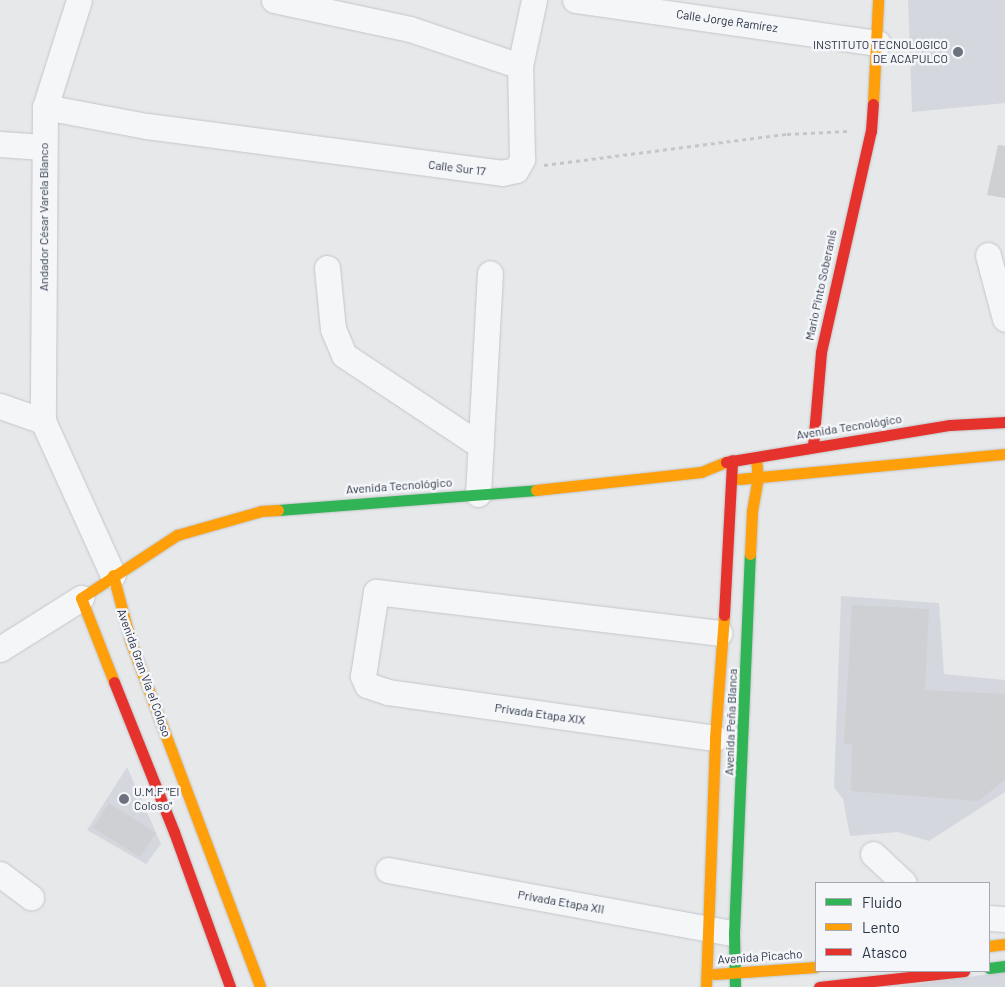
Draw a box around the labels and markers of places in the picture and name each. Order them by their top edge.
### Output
place label: INSTITUTO TECNOLOGICO DE ACAPULCO [813,38,948,66]
marker: INSTITUTO TECNOLOGICO DE ACAPULCO [952,46,964,58]
place label: U.M.F "El Coloso" [134,785,179,813]
marker: U.M.F "El Coloso" [118,793,130,805]

